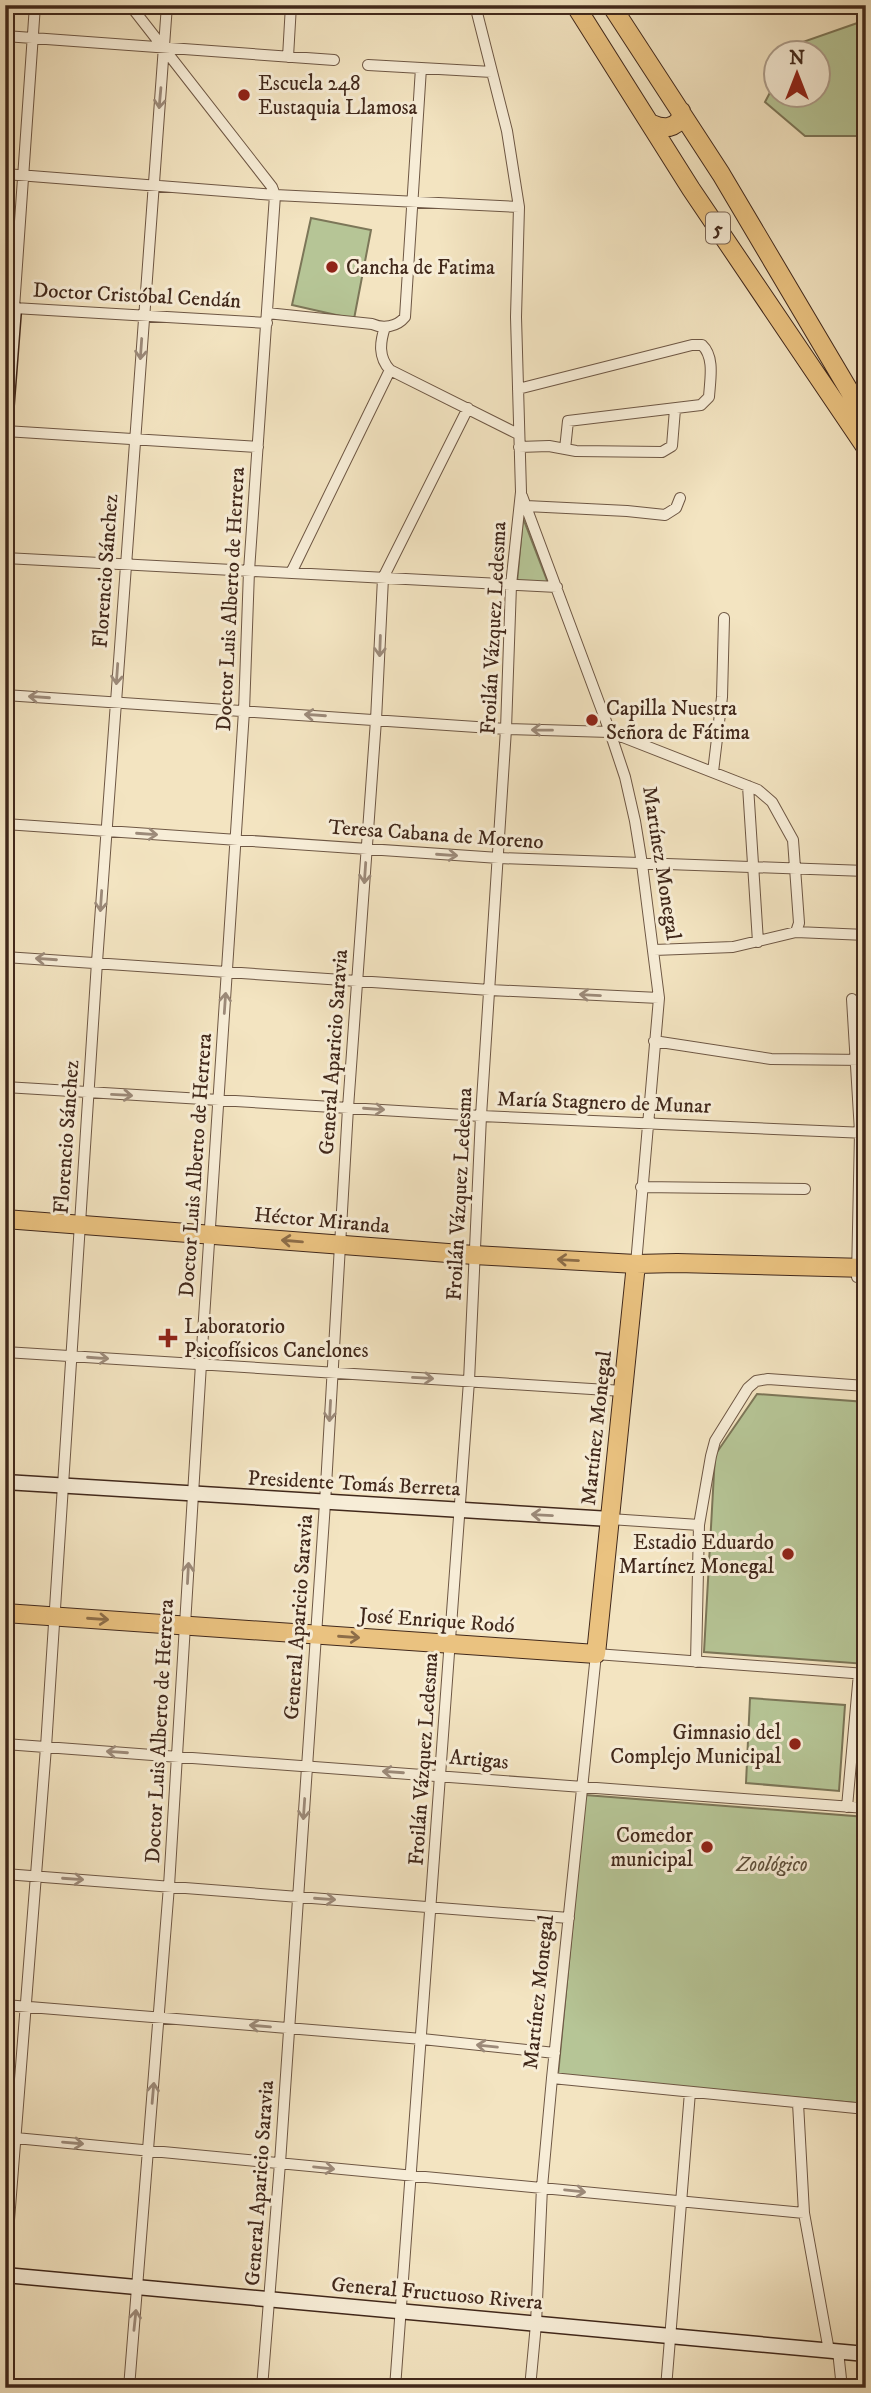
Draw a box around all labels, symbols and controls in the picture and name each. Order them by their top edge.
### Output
north arrow [762,38,832,108]
text: N [789,47,805,70]
place label: Escuela 248 Eustaquia Llamosa [258,71,418,121]
one-way arrow [153,86,166,109]
marker: Escuela 248 Eustaquia Llamosa [236,87,252,103]
road number: 5 [706,212,730,244]
place label: Cancha de Fatima [346,255,495,281]
marker: Cancha de Fatima [324,259,340,275]
street label: Doctor Cristóbal Cendán [32,278,242,314]
one-way arrow [134,337,147,360]
street label: Doctor Luis Alberto de Herrera [211,466,251,732]
street label: Florencio Sánchez [88,493,124,649]
street label: Froilán Vázquez Ledesma [475,521,513,735]
one-way arrow [373,634,386,657]
one-way arrow [110,662,123,684]
one-way arrow [28,690,51,703]
place label: Capilla Nuestra Señora de Fátima [606,696,750,746]
one-way arrow [304,709,327,722]
marker: Capilla Nuestra Señora de Fátima [584,712,600,728]
one-way arrow [531,723,554,737]
street label: Martínez Monegal [636,784,686,943]
street label: Teresa Cabana de Moreno [327,815,544,855]
one-way arrow [135,828,157,841]
one-way arrow [435,848,458,861]
one-way arrow [358,861,371,884]
one-way arrow [94,889,107,911]
street label: General Aparicio Saravia [314,948,354,1156]
one-way arrow [35,952,57,965]
one-way arrow [579,988,602,1001]
one-way arrow [219,992,232,1015]
street label: Doctor Luis Alberto de Herrera [174,1032,218,1298]
street label: Florencio Sánchez [49,1059,85,1215]
street label: María Stagnero de Munar [496,1086,712,1120]
street label: Froilán Vázquez Ledesma [441,1087,479,1301]
one-way arrow [110,1089,133,1102]
one-way arrow [362,1103,385,1116]
street label: Héctor Miranda [253,1202,391,1240]
one-way arrow [281,1234,304,1247]
one-way arrow [557,1253,579,1266]
place label: Laboratorio Psicofísicos Canelones [184,1314,369,1364]
marker: Laboratorio Psicofísicos Canelones [158,1328,178,1348]
street label: Martínez Monegal [576,1349,618,1507]
one-way arrow [86,1352,109,1365]
one-way arrow [411,1372,433,1385]
one-way arrow [324,1399,337,1422]
street label: Presidente Tomás Berreta [247,1465,461,1503]
one-way arrow [531,1508,554,1521]
street label: General Aparicio Saravia [279,1513,319,1721]
place label: Estadio Eduardo Martínez Monegal [619,1530,775,1580]
marker: Estadio Eduardo Martínez Monegal [780,1546,796,1562]
one-way arrow [182,1562,195,1584]
street label: Doctor Luis Alberto de Herrera [140,1598,180,1864]
street label: José Enrique Rodó [356,1602,516,1639]
one-way arrow [86,1613,109,1626]
one-way arrow [337,1631,360,1644]
street label: Froilán Vázquez Ledesma [404,1652,444,1866]
place label: Gimnasio del Complejo Municipal [610,1720,782,1770]
marker: Gimnasio del Complejo Municipal [787,1736,803,1752]
street label: Artigas [448,1744,510,1776]
one-way arrow [106,1745,129,1758]
one-way arrow [382,1765,405,1778]
one-way arrow [297,1797,310,1820]
place label: Comedor municipal [611,1823,694,1873]
marker: Comedor municipal [699,1839,715,1855]
park label: Zoológico [735,1852,808,1878]
one-way arrow [62,1873,84,1886]
one-way arrow [313,1893,335,1906]
street label: Martínez Monegal [518,1913,560,2071]
one-way arrow [250,2019,272,2032]
one-way arrow [476,2039,499,2052]
street label: General Aparicio Saravia [240,2079,280,2287]
one-way arrow [147,2082,160,2105]
one-way arrow [61,2137,84,2150]
one-way arrow [312,2162,335,2175]
one-way arrow [563,2184,586,2197]
street label: General Fructuoso Rivera [330,2272,544,2316]
one-way arrow [129,2309,142,2332]

